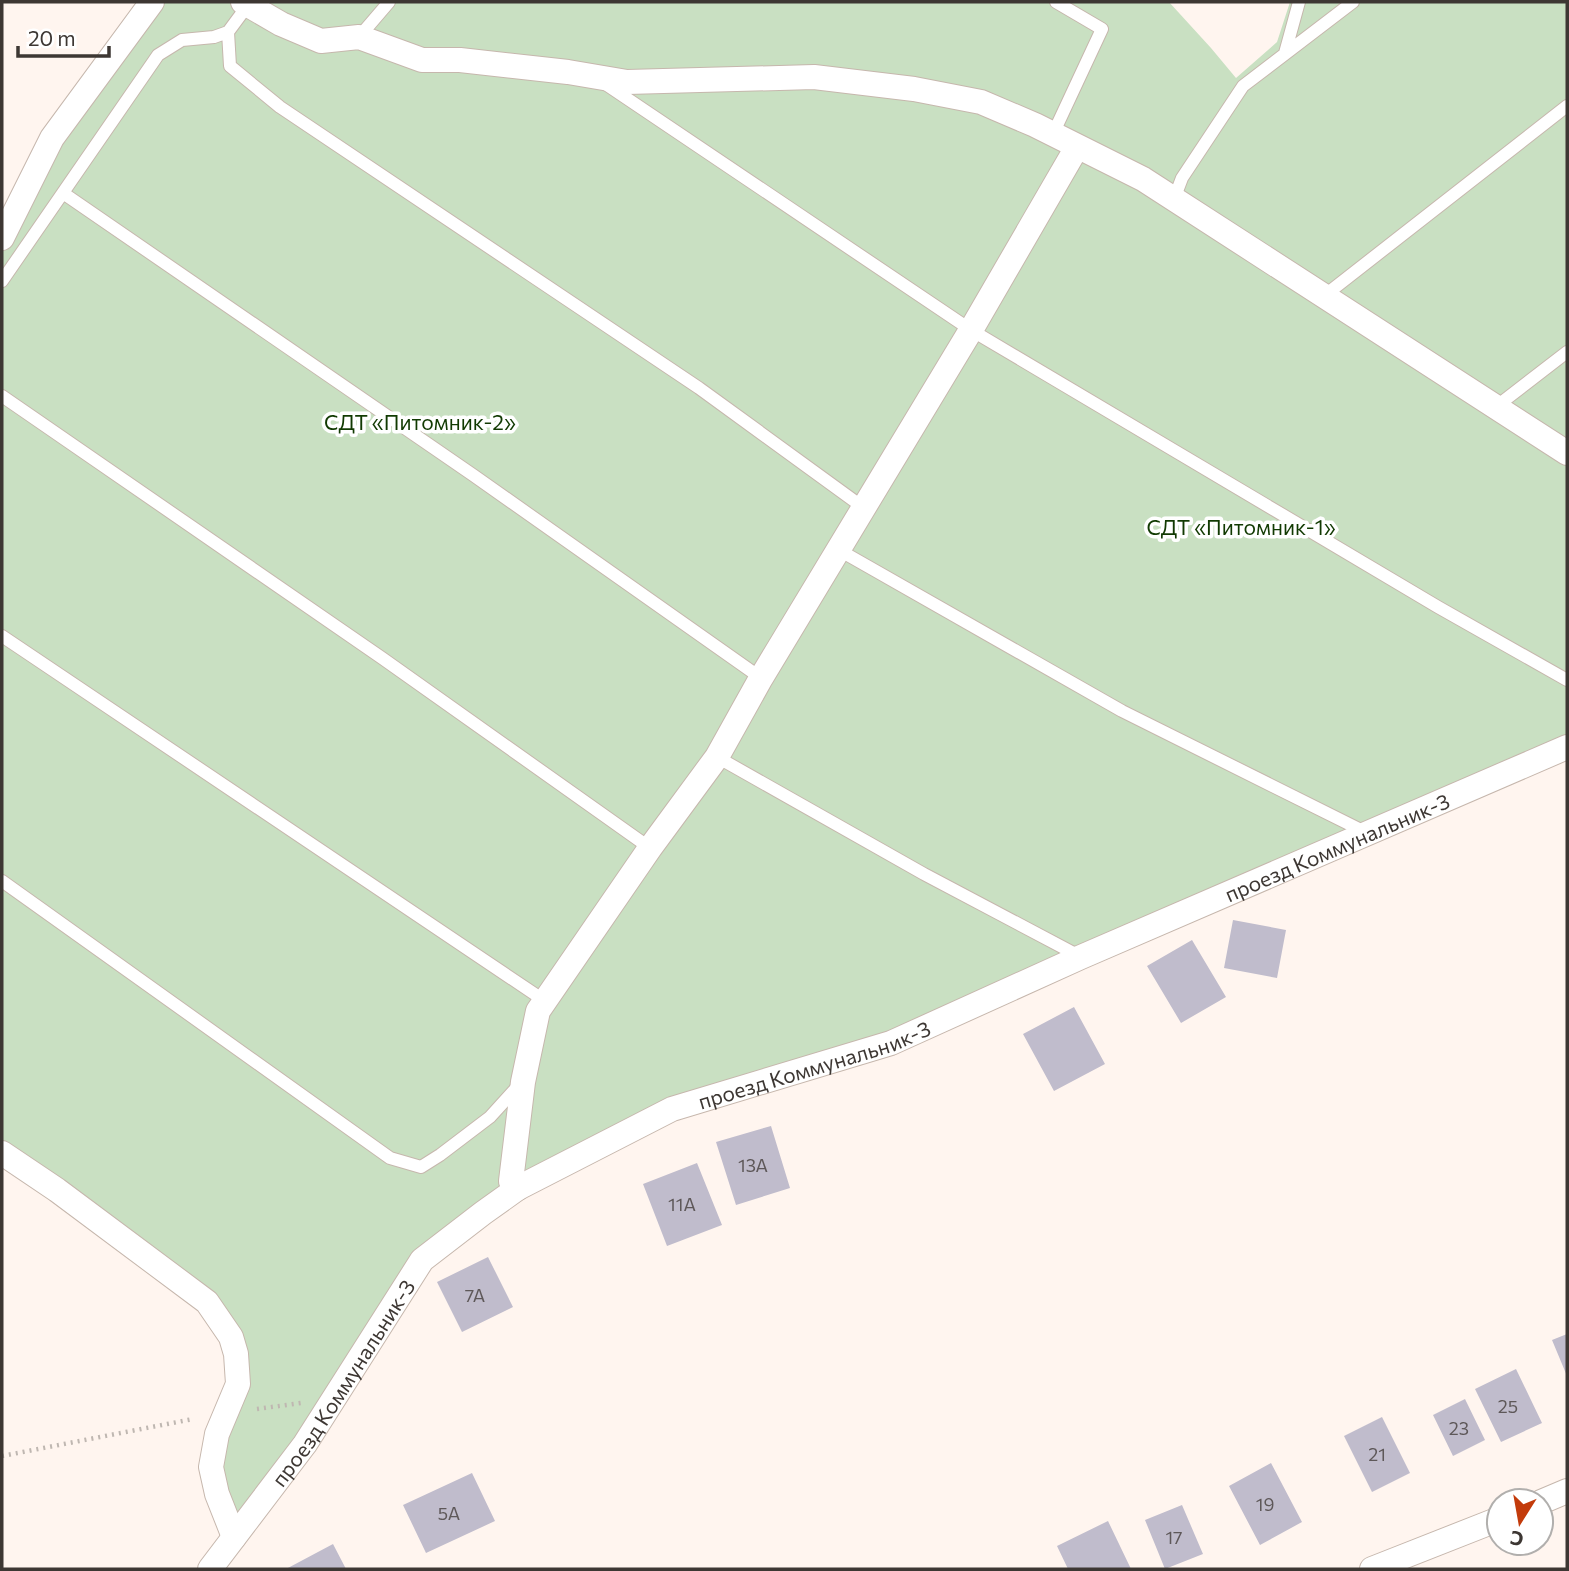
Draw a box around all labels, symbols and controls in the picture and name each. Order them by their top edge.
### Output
scale bar [18,14,108,58]
text: 20 m [28,25,76,50]
park label: СДТ «Питомник-2» [324,409,516,434]
park label: СДТ «Питомник-1» [1146,514,1336,539]
street label: проезд Коммунальник-3 [1220,787,1453,906]
street label: проезд Коммунальник-3 [695,1015,934,1113]
house number: 13А [738,1154,768,1176]
house number: 11А [668,1193,696,1215]
street label: проезд Коммунальник-3 [265,1274,419,1491]
house number: 7А [465,1284,485,1306]
house number: 25 [1498,1395,1518,1417]
house number: 23 [1449,1417,1469,1439]
house number: 21 [1368,1443,1386,1465]
north arrow [1485,1487,1555,1557]
house number: 19 [1256,1493,1274,1515]
house number: 5А [438,1502,460,1524]
house number: 17 [1165,1526,1183,1548]
text: С [1508,1527,1525,1552]

